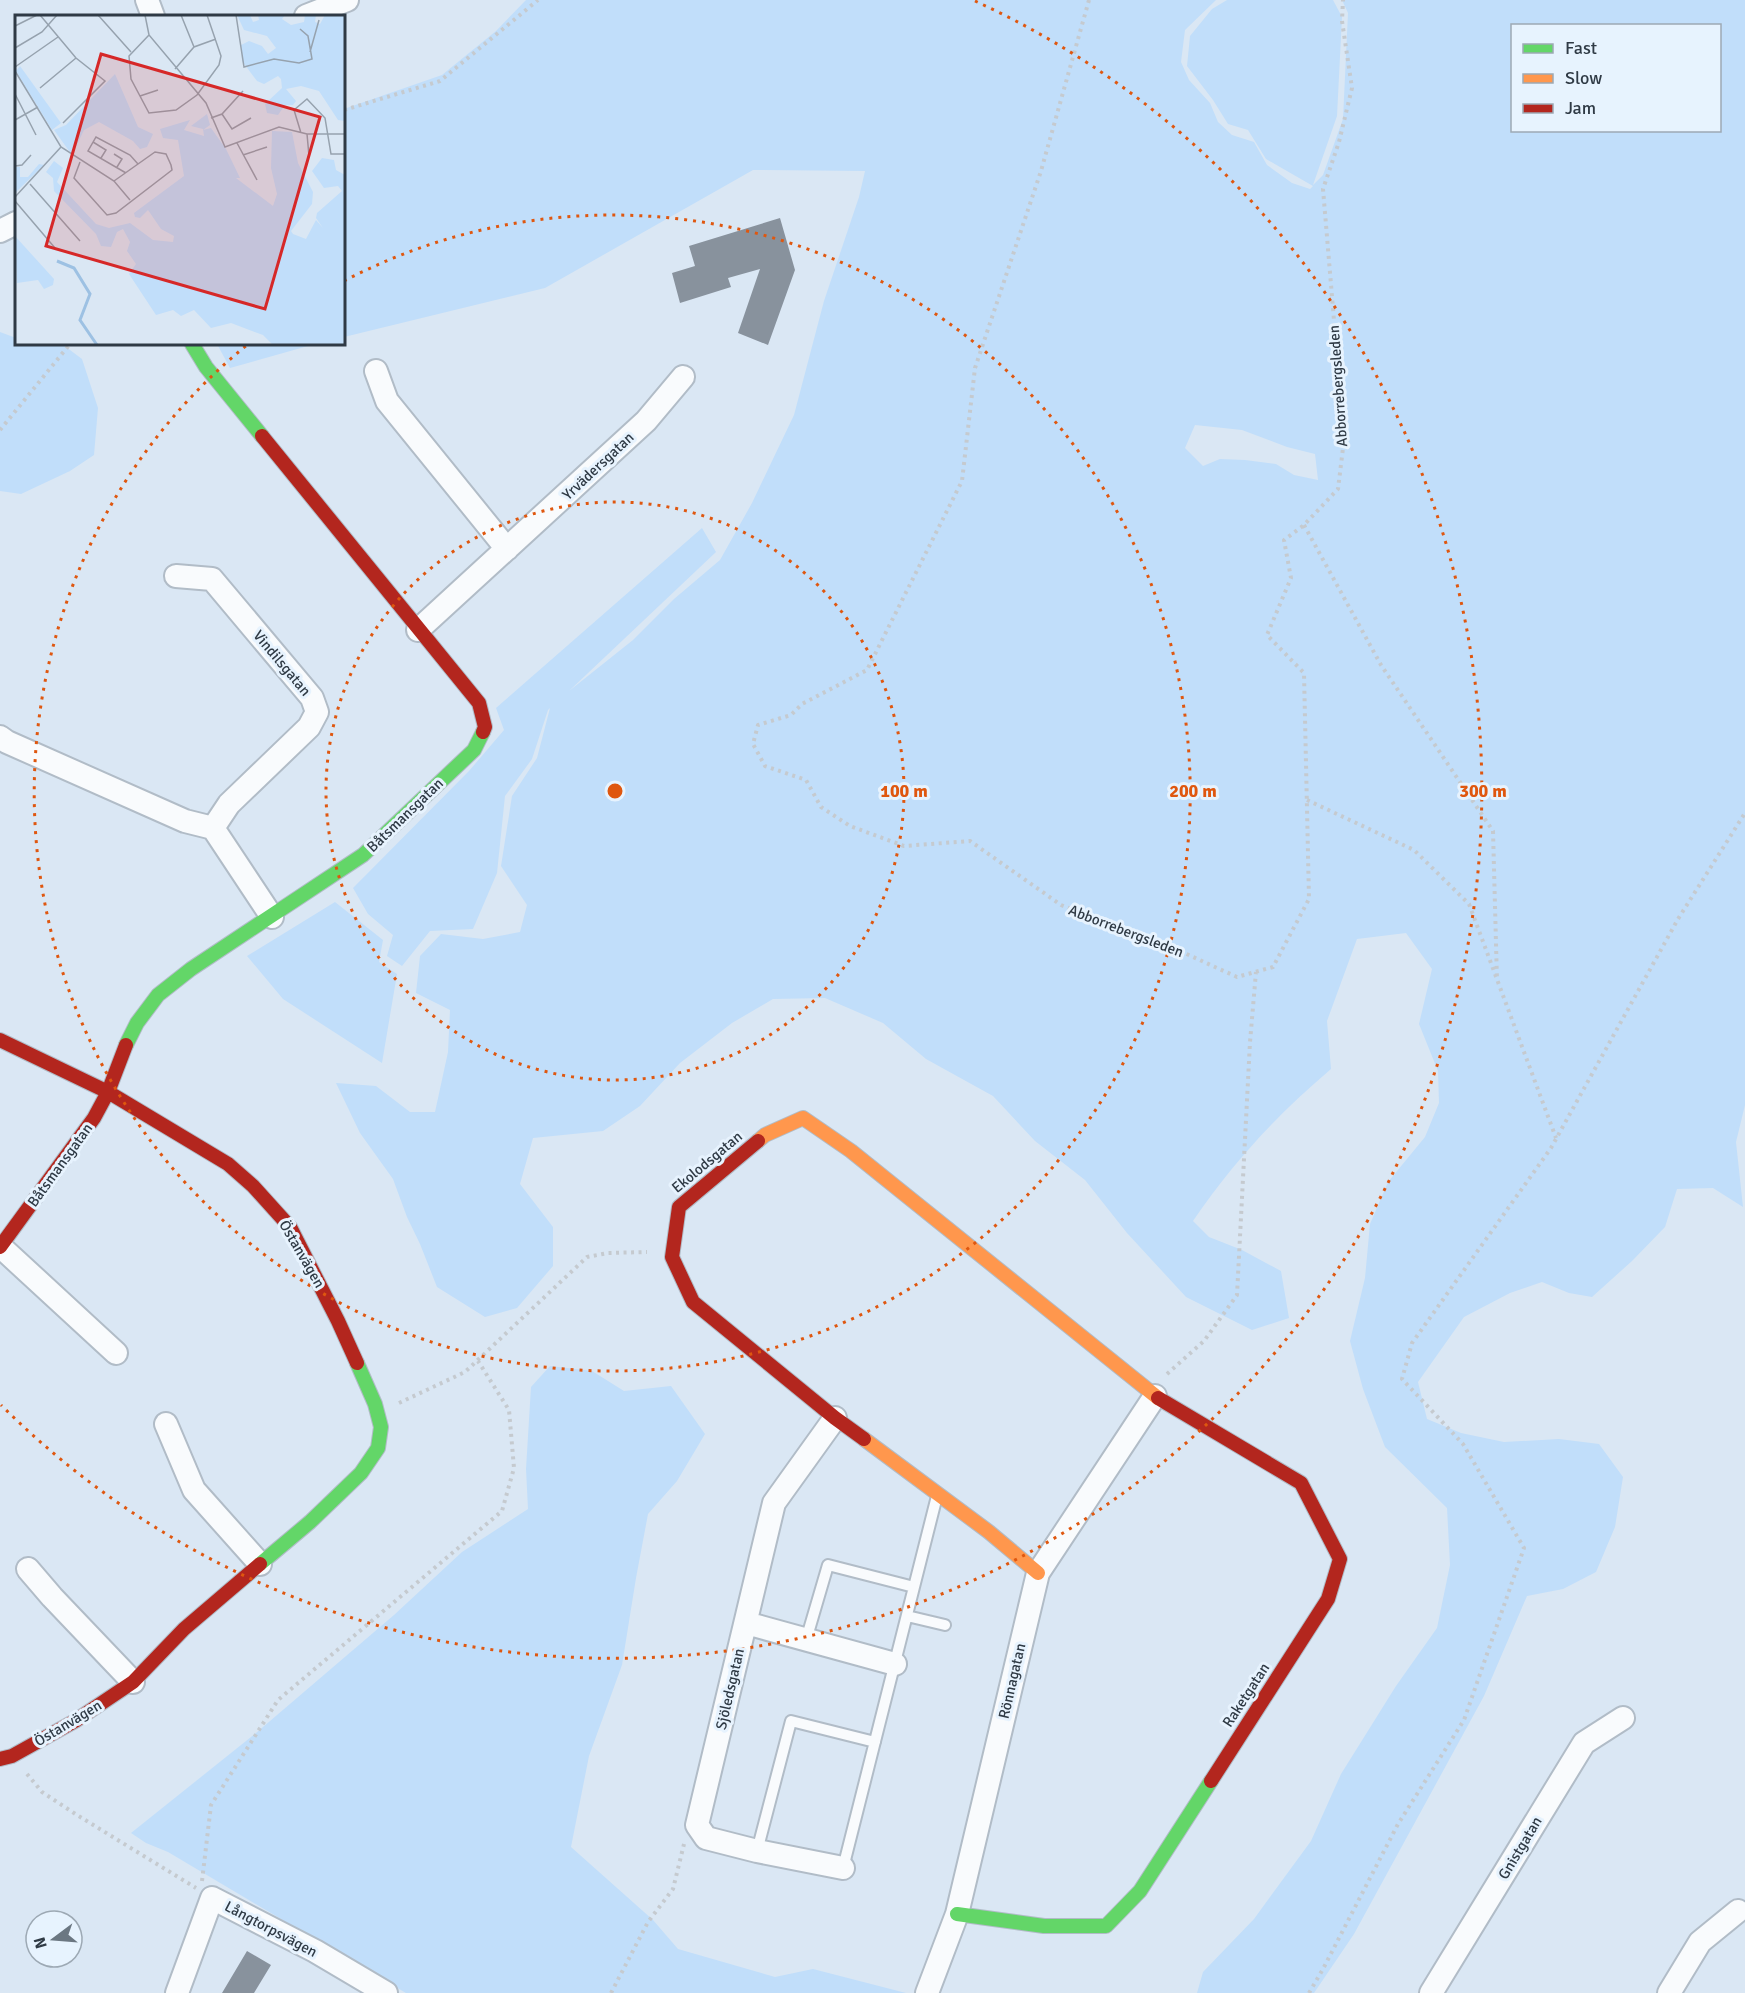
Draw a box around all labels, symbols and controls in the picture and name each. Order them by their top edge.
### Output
inset map [15,15,345,345]
legend [1511,24,1721,132]
text: Fast [1565,37,1597,59]
text: Slow [1565,67,1602,89]
text: Jam [1565,97,1596,119]
street label: Abborrebergsleden [1325,325,1351,447]
street label: Yrvädersgatan [558,428,638,504]
street label: Vindilsgatan [249,626,315,700]
street label: Båtsmansgatan [363,774,447,856]
text: 100 m [880,780,928,802]
text: 200 m [1169,780,1217,802]
text: 300 m [1459,780,1507,802]
centre of rings [605,781,625,801]
street label: Abborrebergsleden [1066,901,1186,961]
street label: Båtsmansgatan [24,1120,96,1210]
street label: Ekolodsgatan [668,1127,746,1197]
street label: Östanvägen [275,1217,329,1291]
street label: Rönnagatan [995,1642,1029,1720]
street label: Sjöledsgatan [712,1647,748,1731]
street label: Raketgatan [1219,1660,1273,1730]
street label: Östanvägen [31,1696,105,1750]
street label: Gnistgatan [1494,1813,1546,1883]
street label: Långtorpsvägen [222,1897,320,1961]
north arrow [24,1909,84,1969]
text: N [29,1935,52,1951]

